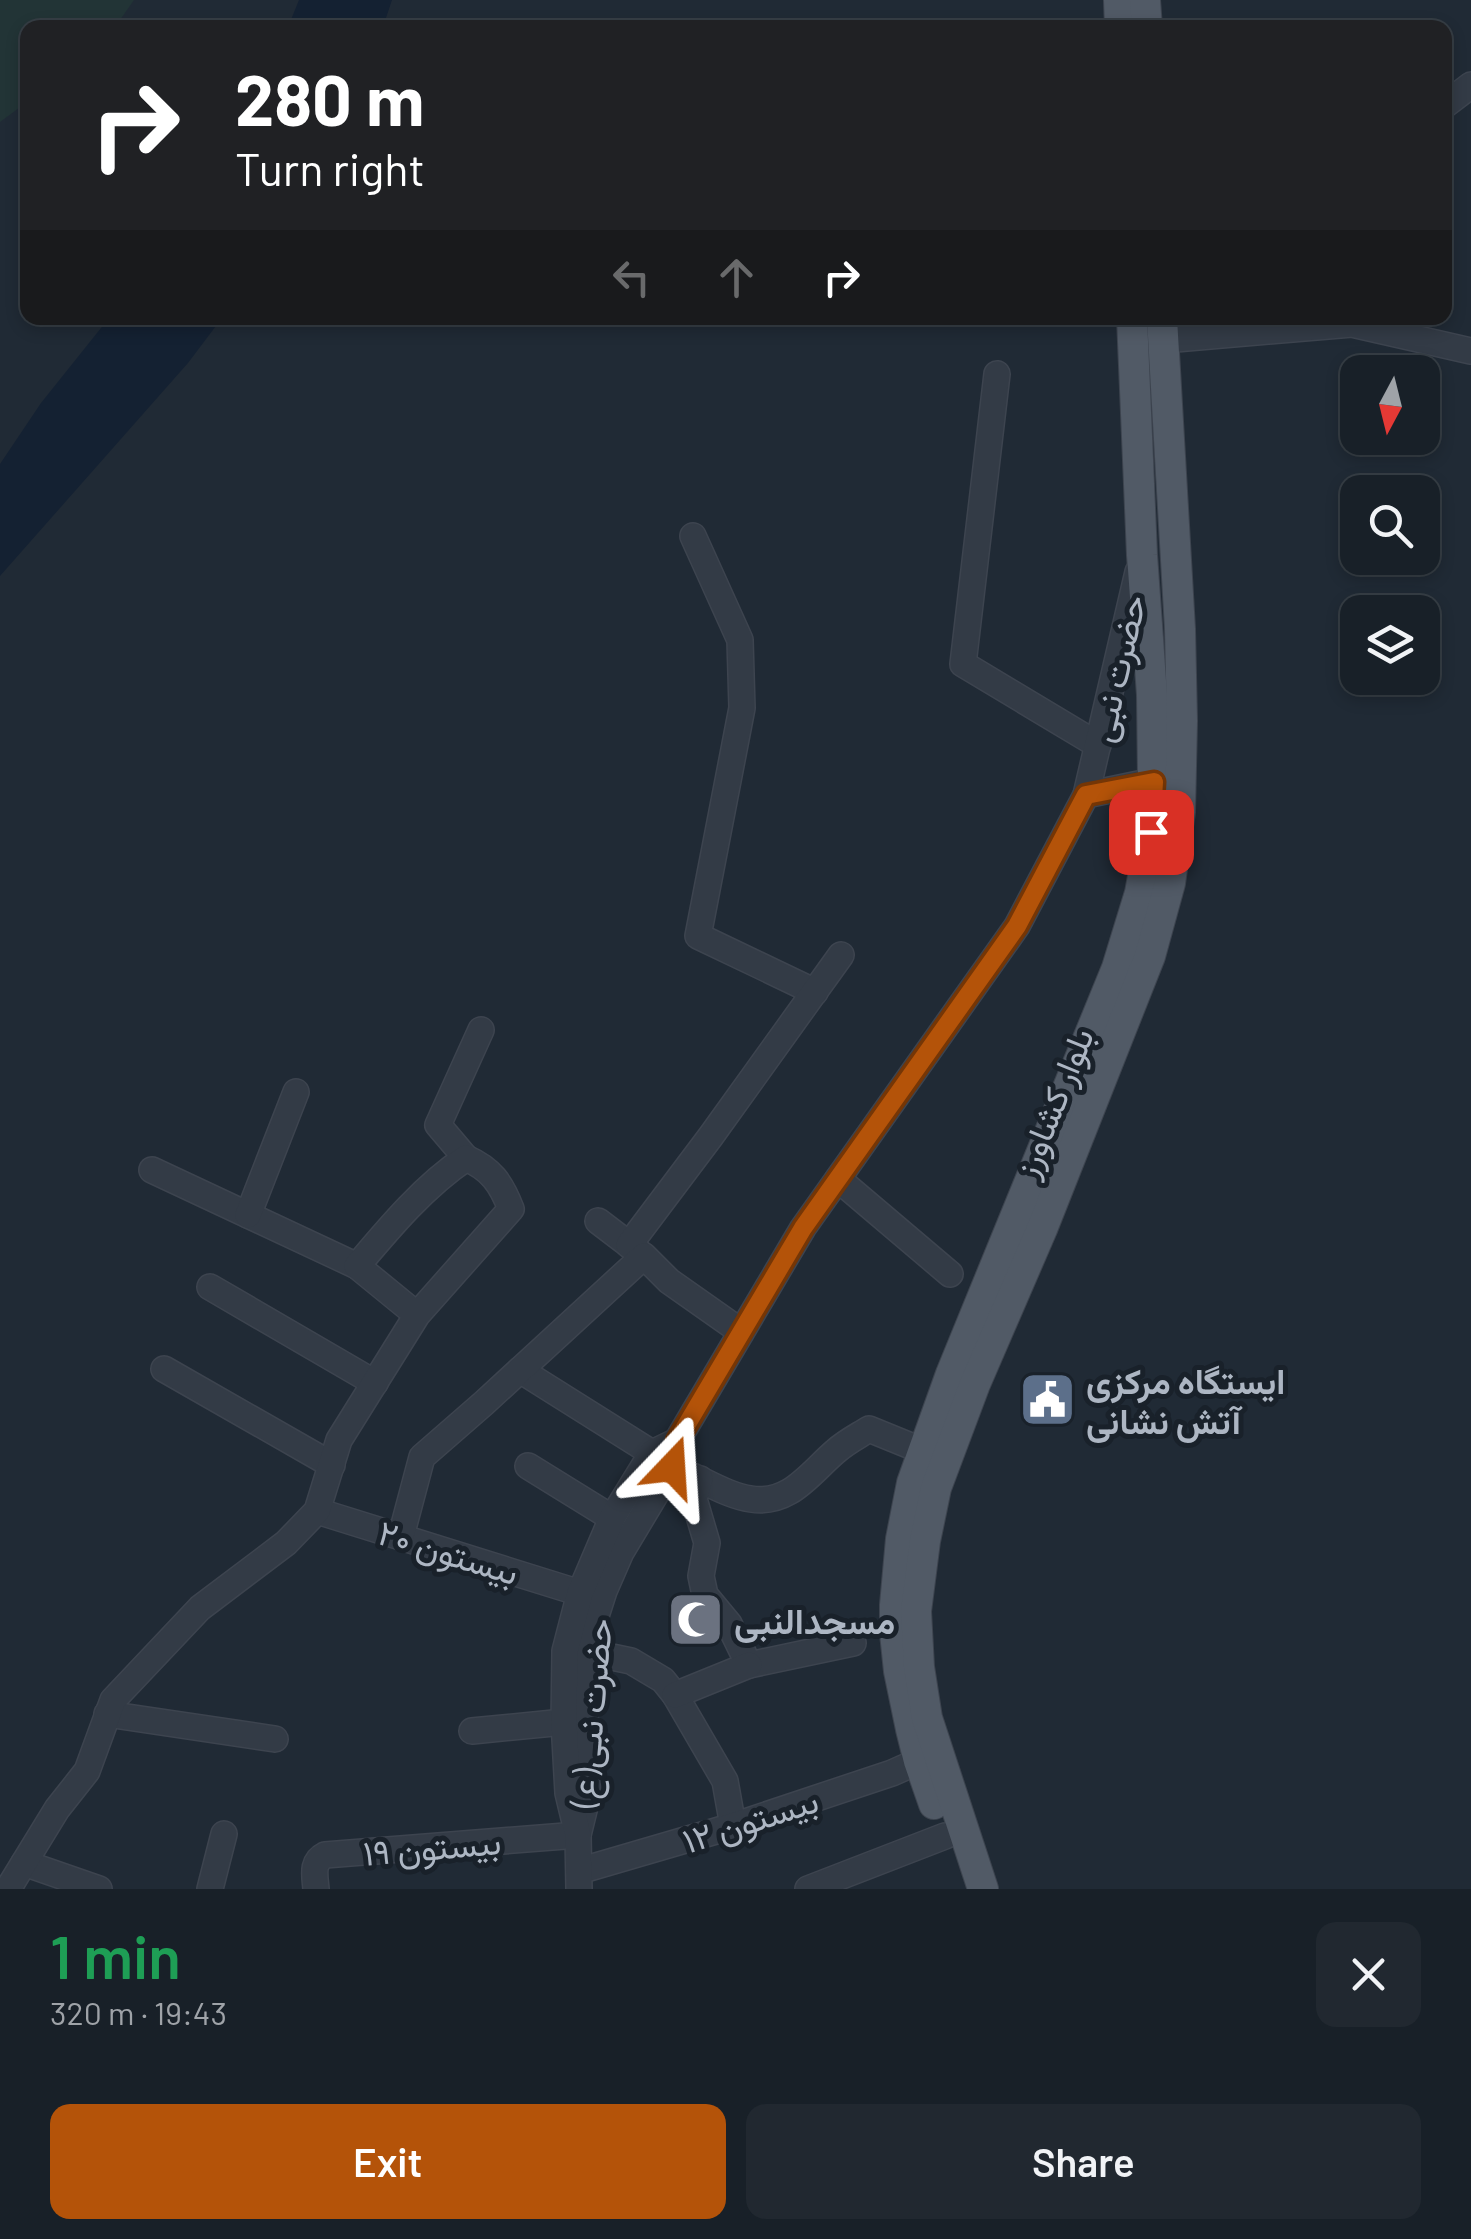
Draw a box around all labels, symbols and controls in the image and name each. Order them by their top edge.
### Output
text: 280 m [235,56,424,140]
icon: right [70,60,200,190]
text: Turn right [235,141,425,195]
icon: left [604,250,659,305]
icon: ahead [709,250,764,305]
icon: right [814,250,869,305]
north arrow [1340,355,1440,455]
map controls [1340,355,1440,695]
button: search [1340,475,1440,575]
street label: حضرت نبی [1079,590,1156,746]
button: layers [1340,595,1440,695]
pin [1109,790,1194,875]
icon: arrive [1124,805,1179,860]
street label: بلوار کشاورز [1003,1021,1104,1185]
place label: ایستگاه مرکزی آتش نشانی [1086,1359,1285,1443]
public building icon: ایستگاه مرکزی آتش نشانی [1017,1370,1077,1430]
position arrow [620,1415,724,1519]
street label: بیستون ۲۰ [373,1510,524,1595]
mosque icon: مسجدالنبی [665,1590,725,1650]
place label: مسجدالنبی [734,1599,895,1643]
street label: حضرت نبی(ع) [561,1617,624,1811]
street label: بیستون ۱۲ [677,1777,824,1863]
street label: بیستون ۱۹ [361,1819,503,1876]
text: 1 min [50,1919,181,1991]
button: close [1316,1922,1421,2027]
text: 320 m · 19:43 [50,1993,227,2031]
button: Exit [50,2104,726,2219]
button: Share [746,2104,1421,2219]

